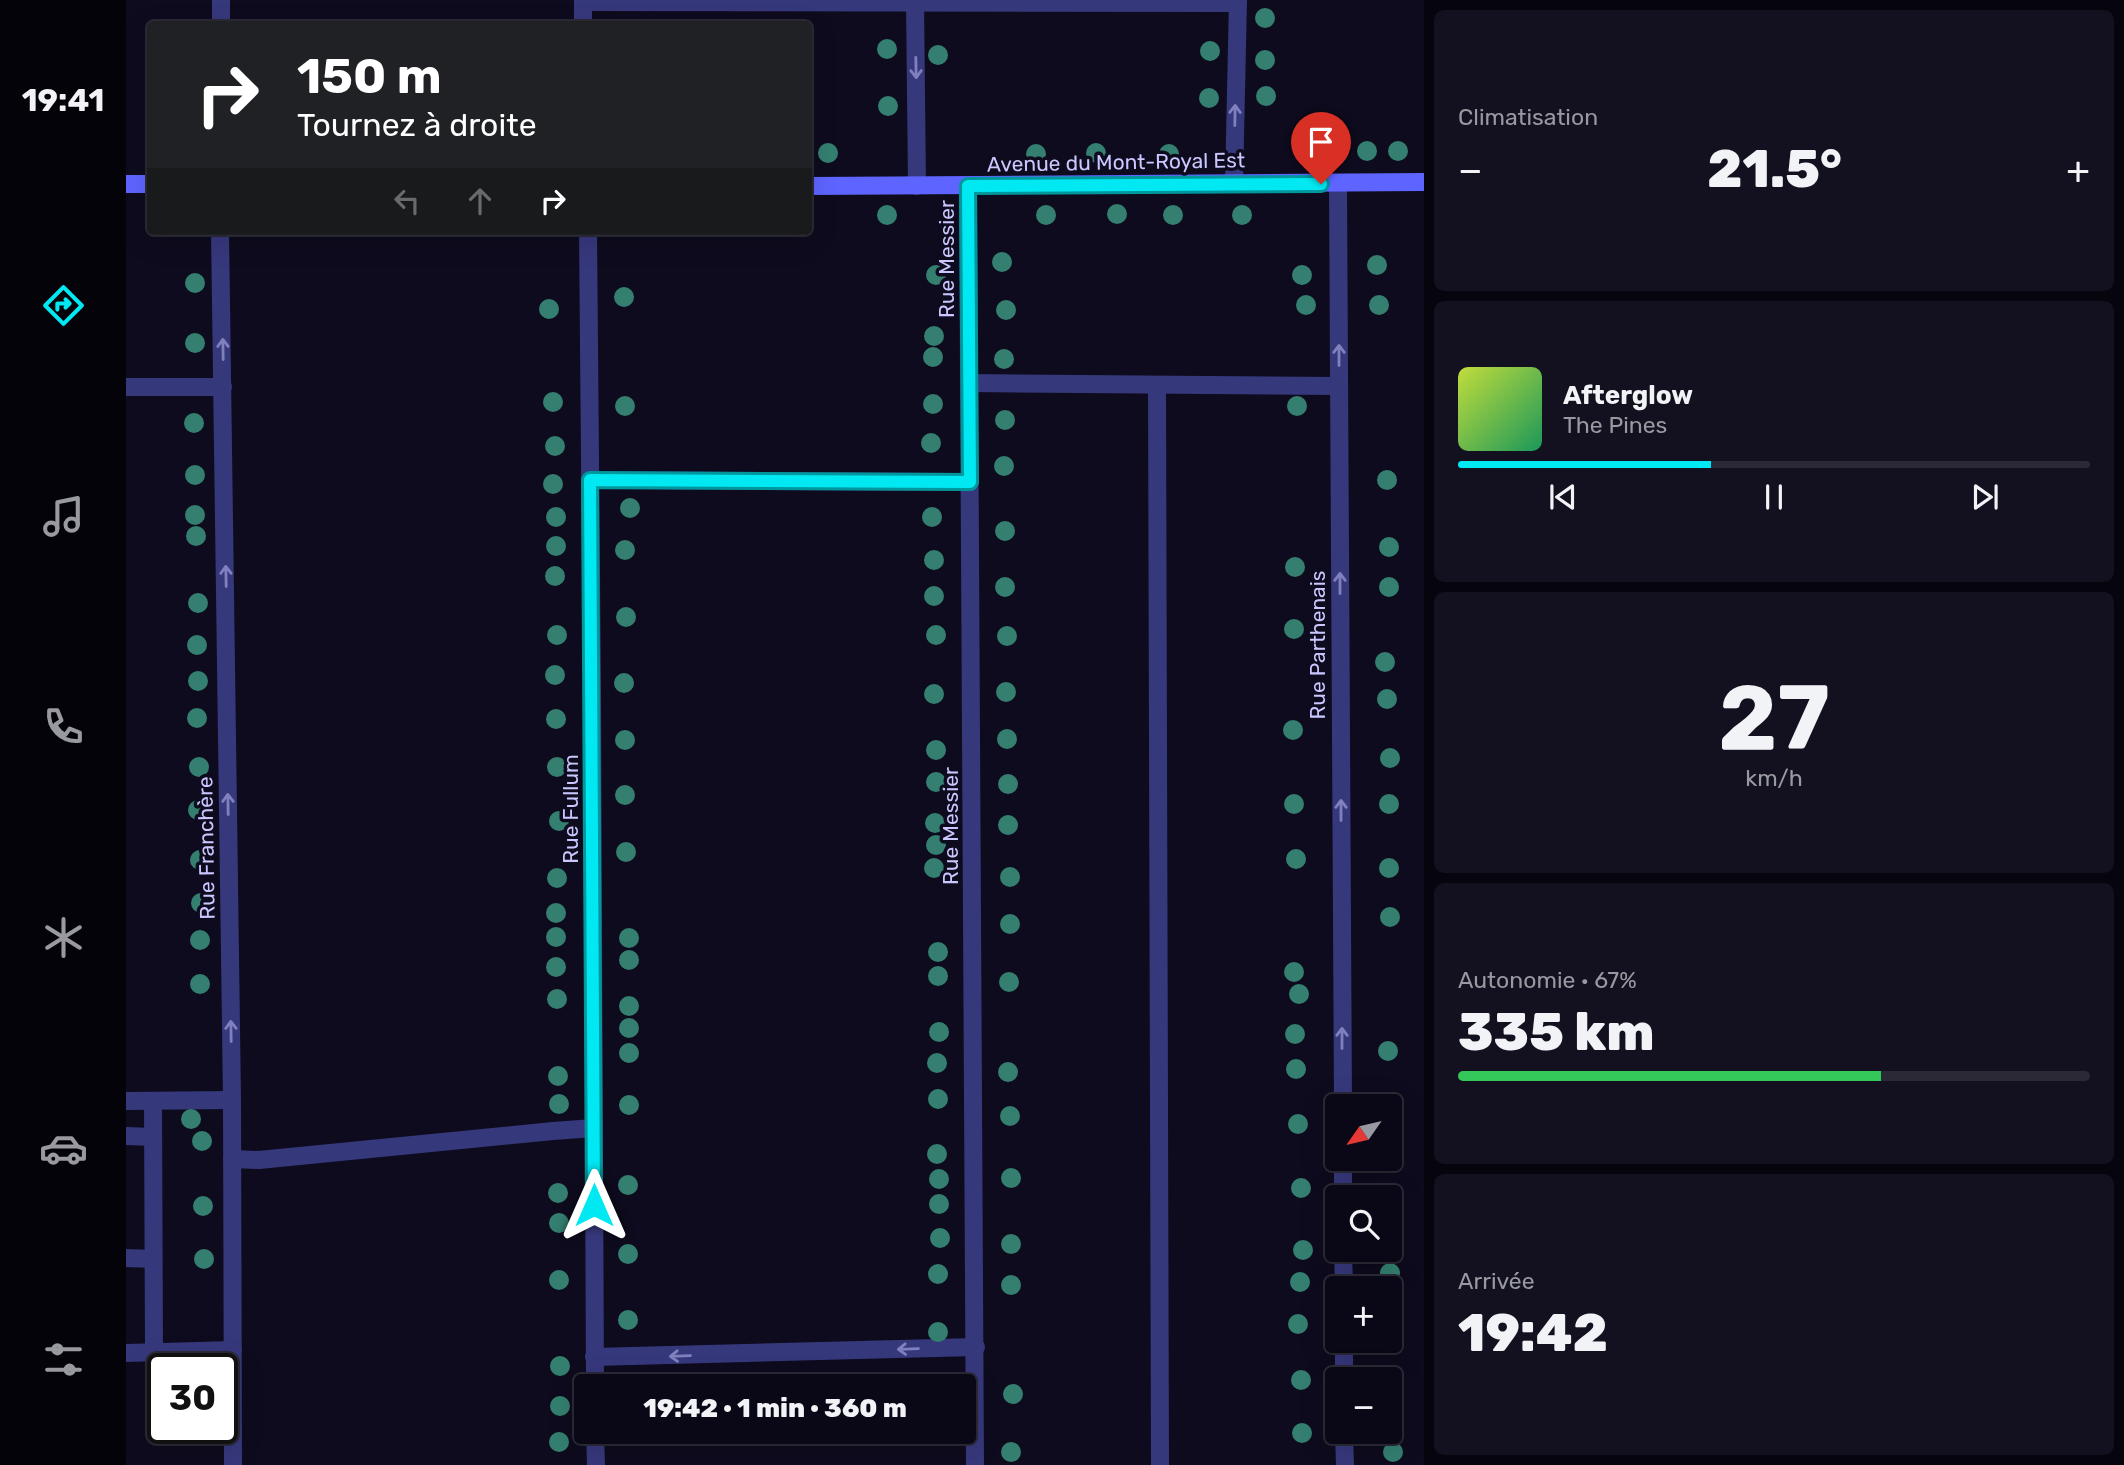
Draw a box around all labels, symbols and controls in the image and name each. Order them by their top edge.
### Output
text: 150 m [297,47,442,105]
icon: right [182,49,273,140]
one-way arrow [909,56,923,79]
text: 19:41 [22,81,104,119]
text: Climatisation [1458,103,1598,131]
one-way arrow [1229,104,1242,127]
text: Tournez à droite [297,106,537,144]
pin [1291,112,1351,184]
icon: arrive [1302,123,1340,161]
text: 21.5° [1707,138,1842,200]
street label: Avenue du Mont-Royal Est [987,147,1245,177]
text: − [1458,147,1483,193]
text: + [2066,147,2090,193]
icon: left [388,182,426,220]
icon: ahead [461,182,499,220]
icon: right [534,182,572,220]
street label: Rue Messier [934,200,959,318]
icon: directions [39,281,88,330]
one-way arrow [216,338,229,361]
one-way arrow [1332,344,1346,367]
text: Afterglow [1563,380,1693,411]
text: The Pines [1563,411,1667,439]
icon: previous [1544,478,1582,516]
icon: pause [1755,478,1793,516]
icon: next [1966,478,2004,516]
icon: music [39,492,88,541]
one-way arrow [219,565,233,588]
street label: Rue Parthenais [1305,570,1330,720]
one-way arrow [1333,572,1346,595]
text: 27 [1718,664,1830,772]
icon: phone [39,702,88,751]
street label: Rue Fullum [558,754,583,864]
text: km/h [1745,764,1803,792]
street label: Rue Messier [938,767,963,885]
street label: Rue Franchère [192,776,220,920]
one-way arrow [222,793,235,816]
one-way arrow [1334,799,1348,822]
icon: climate [39,913,88,962]
text: Autonomie · 67% [1458,966,1637,994]
text: 335 km [1458,1001,1654,1063]
one-way arrow [224,1020,238,1043]
one-way arrow [1335,1027,1349,1050]
north arrow [1325,1094,1402,1171]
map controls [1325,1094,1402,1444]
icon: car [39,1124,88,1173]
position arrow [557,1168,631,1242]
button: search [1325,1185,1402,1262]
text: Arrivée [1458,1267,1535,1295]
button: + [1325,1276,1402,1353]
text: 19:42 [1458,1302,1608,1364]
icon: filters [39,1335,88,1384]
one-way arrow [896,1343,919,1356]
one-way arrow [669,1349,692,1362]
speed limit sign: 30 [147,1353,238,1444]
button: − [1325,1367,1402,1444]
text: 19:42 · 1 min · 360 m [643,1393,907,1424]

